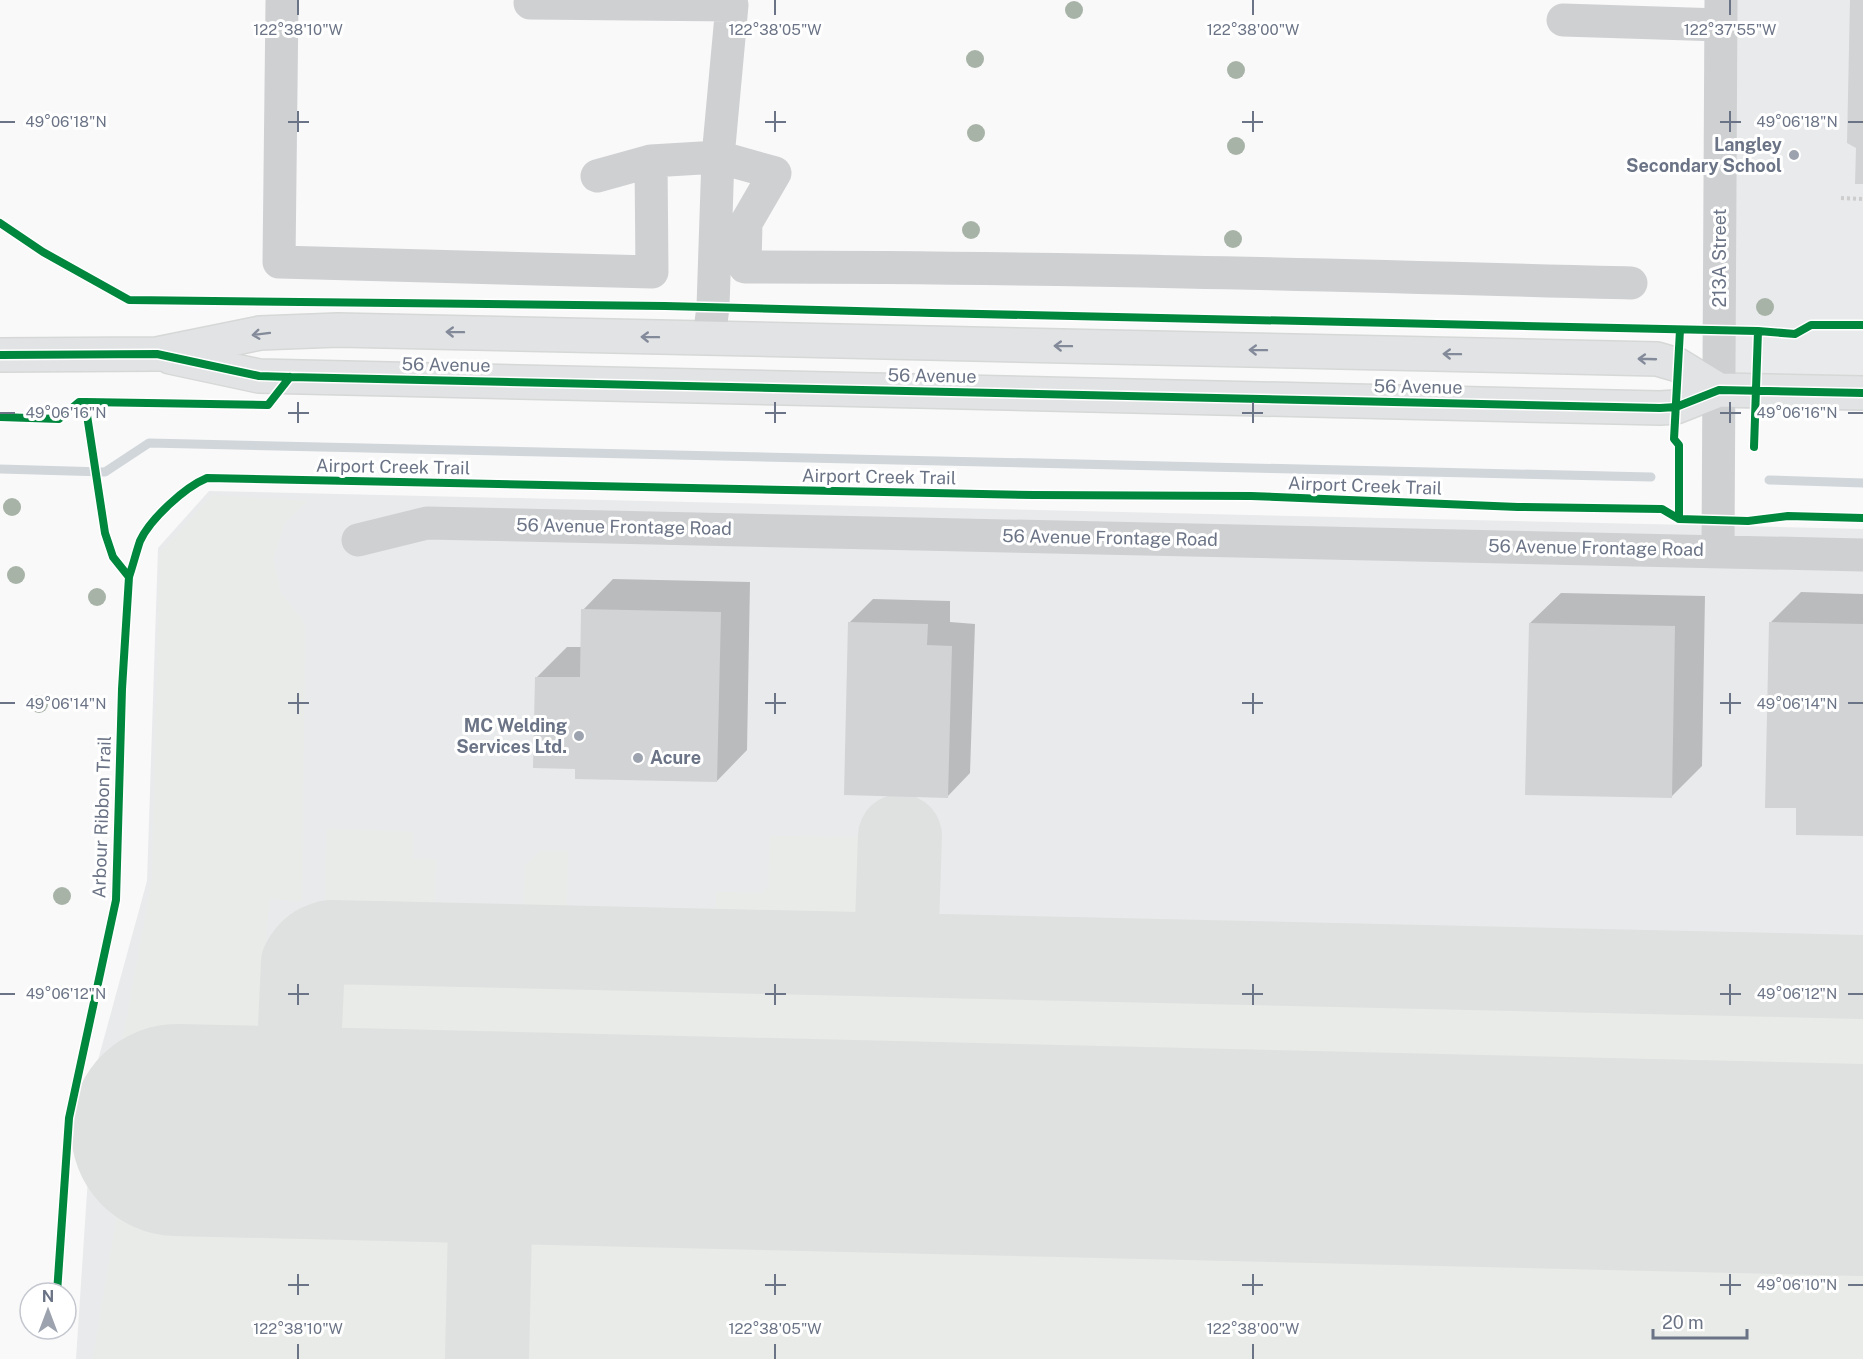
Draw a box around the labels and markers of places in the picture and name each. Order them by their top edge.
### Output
place label: Langley Secondary School [1626,134,1782,176]
marker: Langley Secondary School [1787,148,1801,162]
place label: MC Welding Services Ltd. [456,715,567,757]
marker: MC Welding Services Ltd. [572,729,586,743]
place label: Acure [650,747,701,768]
marker: Acure [631,751,645,765]

